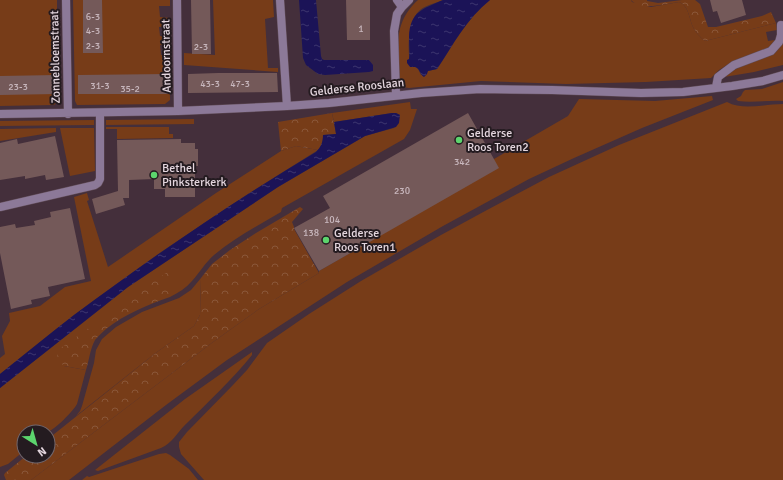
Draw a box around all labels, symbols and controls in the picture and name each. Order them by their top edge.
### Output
street label: Zonnebloemstraat [47,10,64,104]
house number: 6-3 [86,11,100,23]
street label: Andoornstraat [158,19,175,93]
house number: 1 [358,23,364,35]
house number: 4-3 [86,25,100,37]
house number: 2-3 [86,40,100,52]
house number: 2-3 [194,41,208,53]
street label: Gelderse Rooslaan [309,75,405,100]
house number: 43-3 [200,78,220,90]
house number: 47-3 [230,78,250,90]
house number: 31-3 [90,80,110,92]
house number: 23-3 [8,81,28,93]
house number: 35-2 [120,83,140,95]
place label: Gelderse Roos Toren2 [467,126,529,155]
marker: Gelderse Roos Toren2 [454,135,464,145]
house number: 342 [454,156,470,168]
place label: Bethel Pinksterkerk [162,161,227,190]
marker: Bethel Pinksterkerk [149,170,159,180]
house number: 230 [394,185,410,197]
house number: 104 [324,214,341,226]
place label: Gelderse Roos Toren1 [334,226,396,255]
house number: 138 [303,227,319,239]
marker: Gelderse Roos Toren1 [321,235,331,245]
north arrow [16,424,56,464]
text: N [35,444,49,459]

